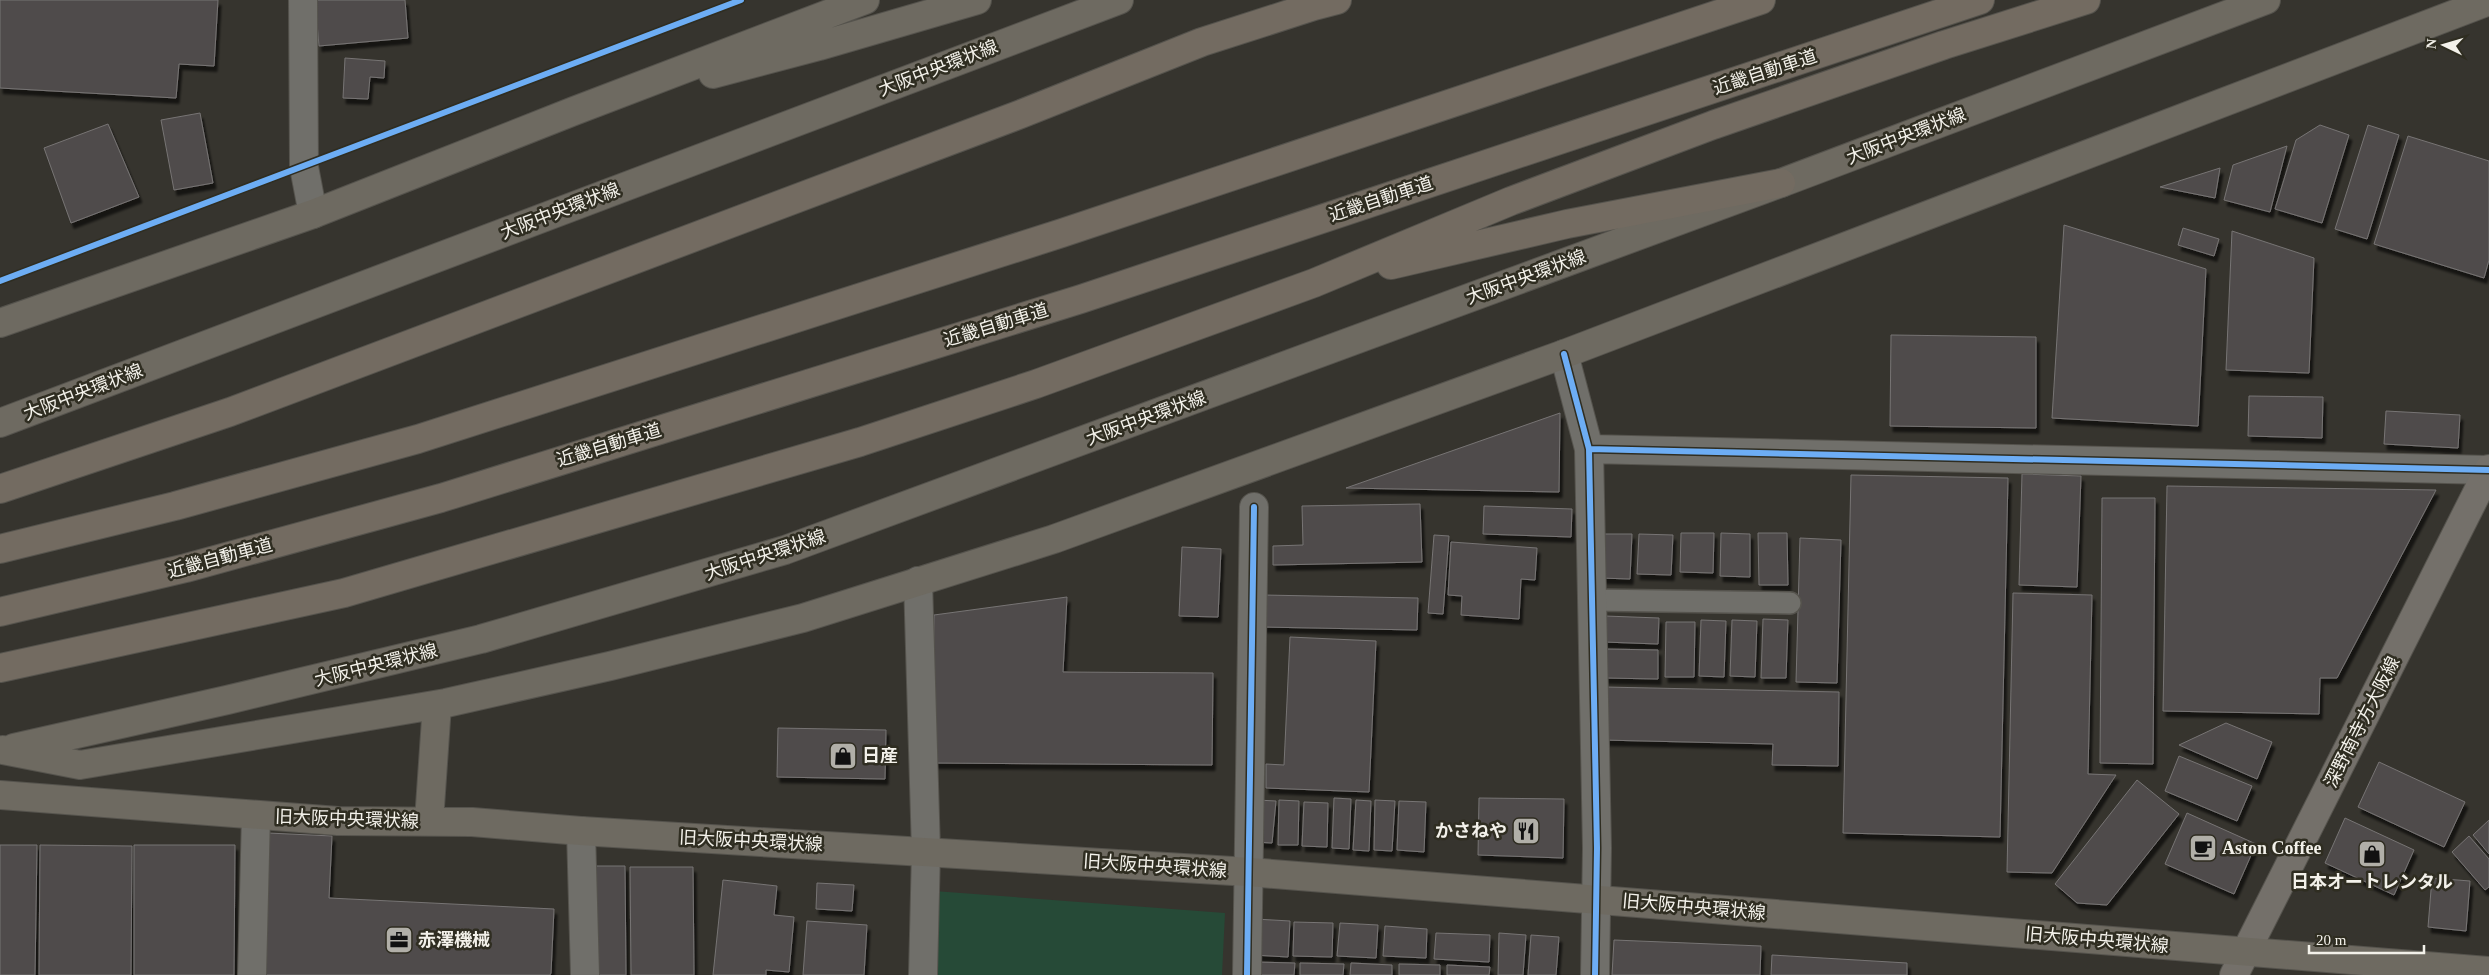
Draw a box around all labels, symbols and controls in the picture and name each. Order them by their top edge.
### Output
north arrow [2419,20,2469,70]
street label: 大阪中央環状線 [876,36,1000,100]
text: N [2424,38,2439,50]
street label: 近畿自動車道 [1711,46,1819,98]
street label: 大阪中央環状線 [1844,104,1968,168]
street label: 近畿自動車道 [1327,173,1435,225]
street label: 大阪中央環状線 [498,179,622,243]
street label: 大阪中央環状線 [1463,246,1589,308]
street label: 近畿自動車道 [941,300,1051,350]
street label: 大阪中央環状線 [21,360,145,424]
street label: 大阪中央環状線 [1083,387,1209,449]
street label: 近畿自動車道 [554,420,664,470]
street label: 大阪中央環状線 [702,526,828,584]
street label: 近畿自動車道 [165,534,275,582]
street label: 大阪中央環状線 [312,640,440,690]
street label: 深野南寺方大阪線 [2320,653,2404,791]
shop icon: 日産 [828,741,858,771]
place label: 日産 [862,746,898,766]
street label: 旧大阪中央環状線 [275,806,419,832]
restaurant icon: かさねや [1511,816,1541,846]
place label: かさねや [1435,821,1507,841]
street label: 旧大阪中央環状線 [679,827,823,855]
cafe icon: Aston Coffee [2188,833,2218,863]
place label: Aston Coffee [2222,838,2321,858]
shop icon: 日本オートレンタル [2357,839,2387,869]
street label: 旧大阪中央環状線 [1082,851,1228,881]
place label: 日本オートレンタル [2291,872,2453,892]
street label: 旧大阪中央環状線 [1621,891,1767,923]
scale bar [2309,922,2424,954]
street label: 旧大阪中央環状線 [2024,924,2170,956]
office icon: 赤澤機械 [384,925,414,955]
place label: 赤澤機械 [418,930,490,950]
text: 20 m [2316,932,2347,948]

